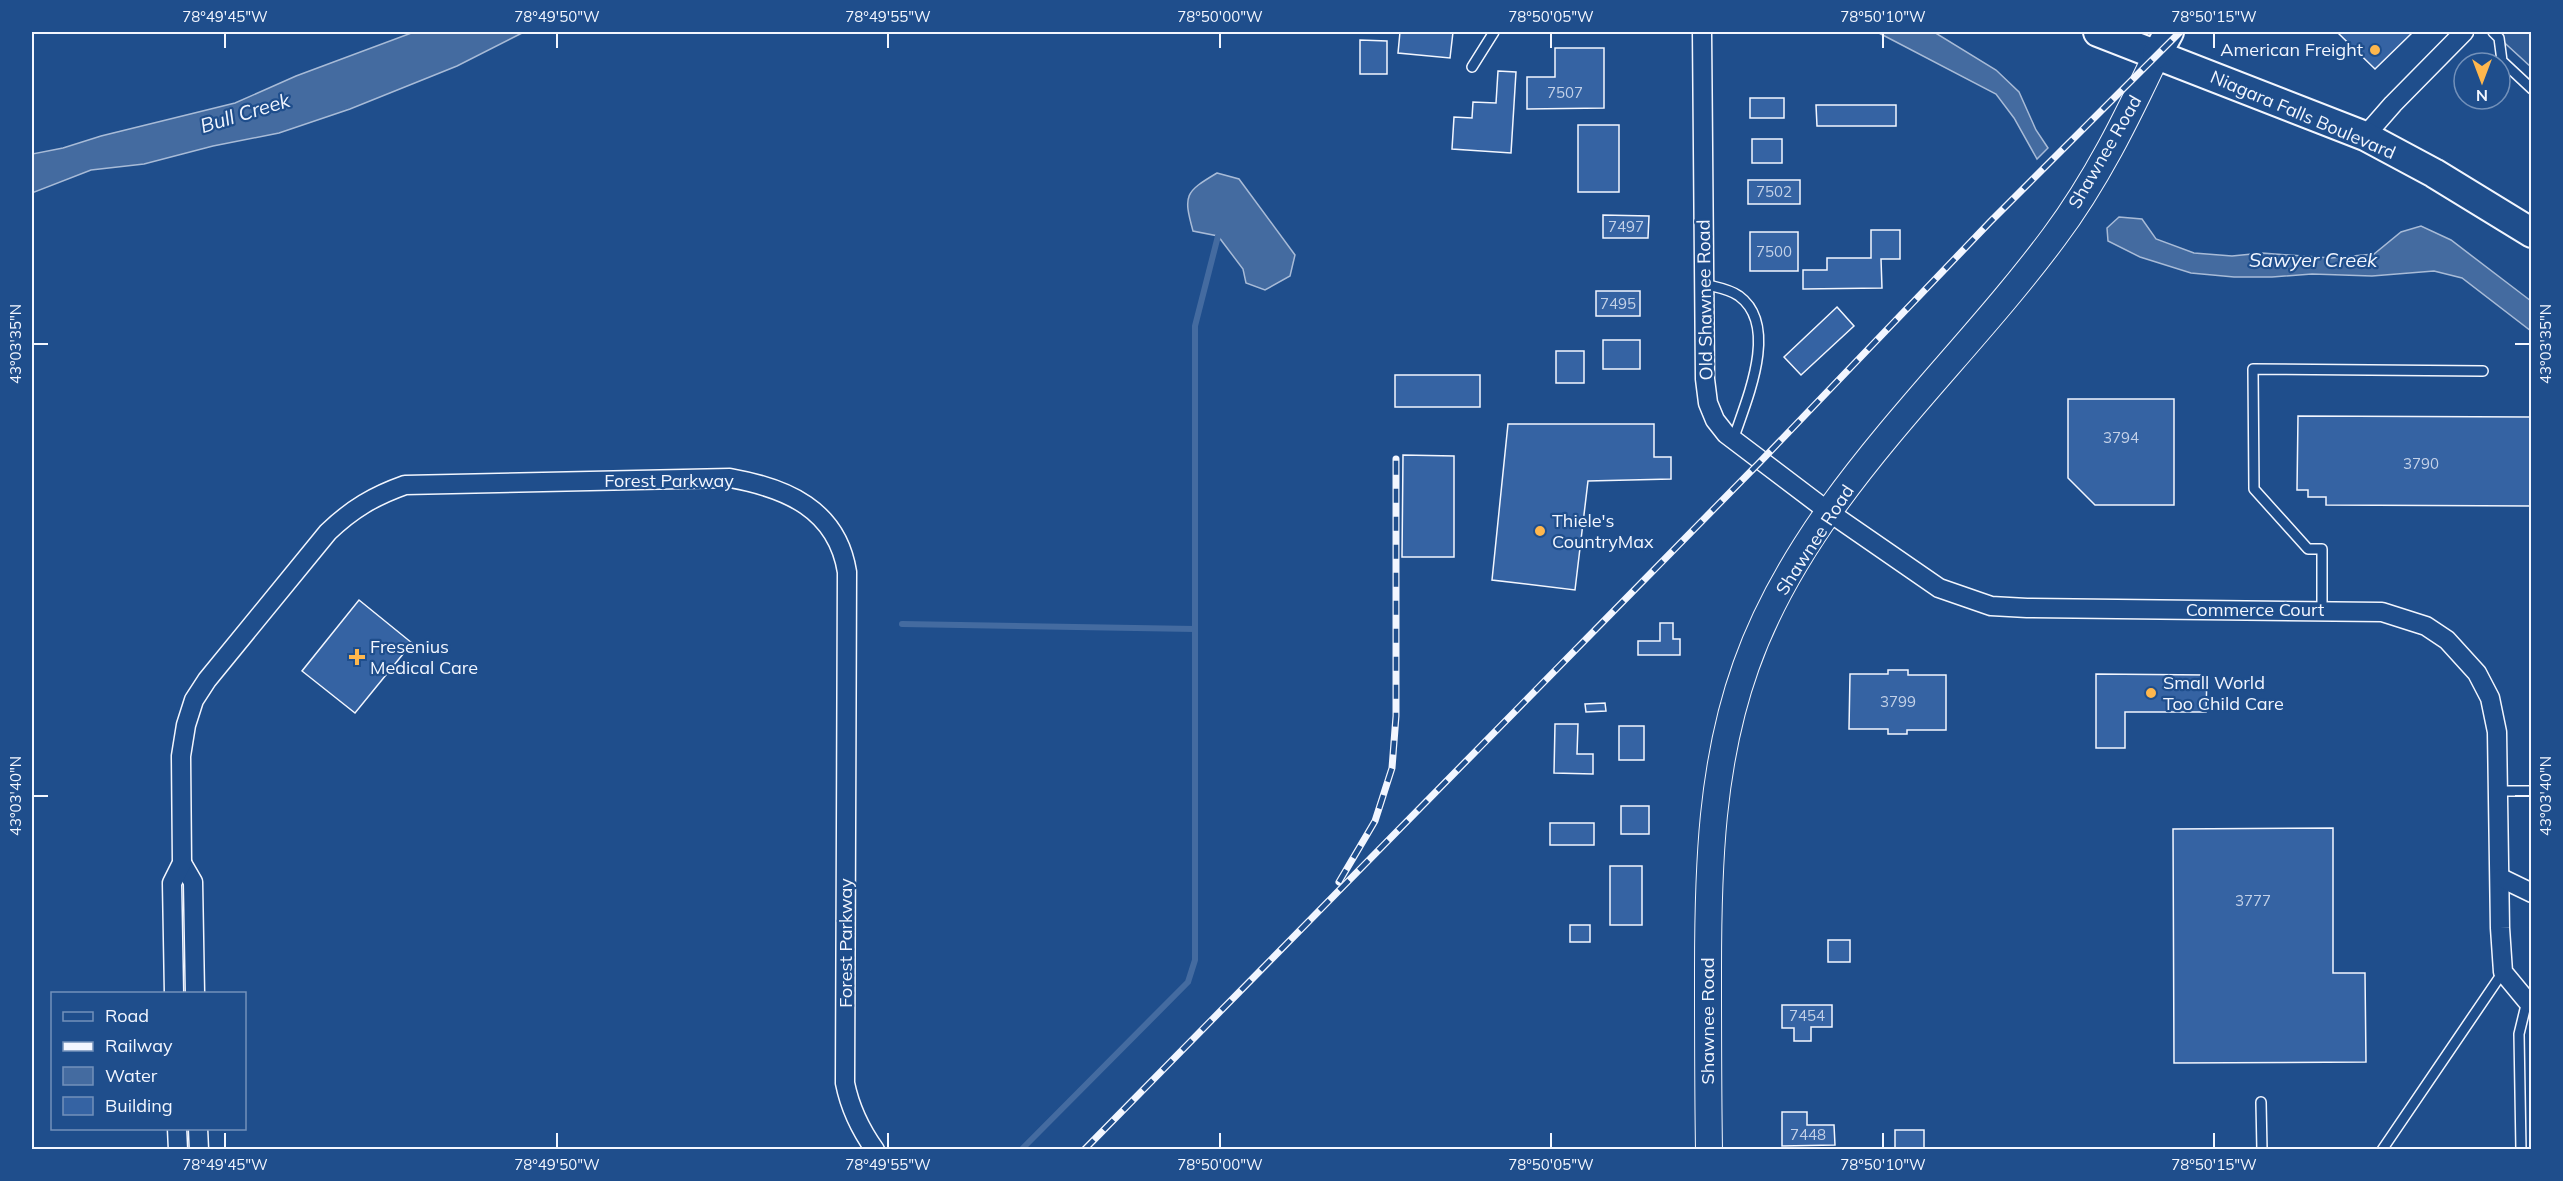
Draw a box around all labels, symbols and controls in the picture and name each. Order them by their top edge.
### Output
text: 78°49'45"W [182,7,268,26]
text: 78°49'50"W [514,7,600,26]
text: 78°49'55"W [845,7,931,26]
text: 78°50'00"W [1177,7,1263,26]
text: 78°50'05"W [1508,7,1594,26]
text: 78°50'10"W [1840,7,1926,26]
text: 78°50'15"W [2171,7,2257,26]
place label: American Freight [2220,38,2363,61]
marker: American Freight [2368,43,2382,57]
north arrow [2452,51,2512,111]
street label: Niagara Falls Boulevard [2207,65,2399,164]
house number: 7507 [1547,83,1583,102]
text: N [2476,86,2488,106]
water label: Bull Creek [197,87,294,138]
street label: Shawnee Road [2063,91,2146,213]
house number: 7502 [1756,182,1792,201]
house number: 7497 [1608,217,1644,236]
street label: Old Shawnee Road [1692,219,1717,381]
house number: 7500 [1756,242,1792,261]
water label: Sawyer Creek [2249,247,2378,272]
house number: 7495 [1600,294,1636,313]
text: 43°03'35"N [6,304,25,384]
text: 43°03'35"N [2536,304,2555,384]
house number: 3794 [2103,428,2139,447]
house number: 3790 [2403,454,2439,473]
street label: Forest Parkway [604,469,734,492]
street label: Shawnee Road [1770,480,1859,599]
place label: Thiele's CountryMax [1552,509,1654,553]
marker: Thiele's CountryMax [1533,524,1547,538]
street label: Commerce Court [2186,598,2324,621]
place label: Fresenius Medical Care [370,635,478,679]
marker: Fresenius Medical Care [348,648,366,666]
place label: Small World Too Child Care [2163,671,2284,715]
marker: Small World Too Child Care [2144,686,2158,700]
house number: 3799 [1880,692,1916,711]
text: 43°03'40"N [6,756,25,836]
text: 43°03'40"N [2536,756,2555,836]
street label: Forest Parkway [834,878,857,1008]
house number: 3777 [2235,891,2271,910]
street label: Shawnee Road [1696,957,1719,1085]
legend [51,992,246,1130]
text: Road [105,1004,149,1027]
house number: 7454 [1789,1006,1825,1025]
text: Railway [105,1034,173,1057]
text: Water [105,1064,158,1087]
text: Building [105,1094,173,1117]
house number: 7448 [1790,1125,1826,1144]
text: 78°49'45"W [182,1155,268,1174]
text: 78°49'50"W [514,1155,600,1174]
text: 78°49'55"W [845,1155,931,1174]
text: 78°50'00"W [1177,1155,1263,1174]
text: 78°50'05"W [1508,1155,1594,1174]
text: 78°50'10"W [1840,1155,1926,1174]
text: 78°50'15"W [2171,1155,2257,1174]

